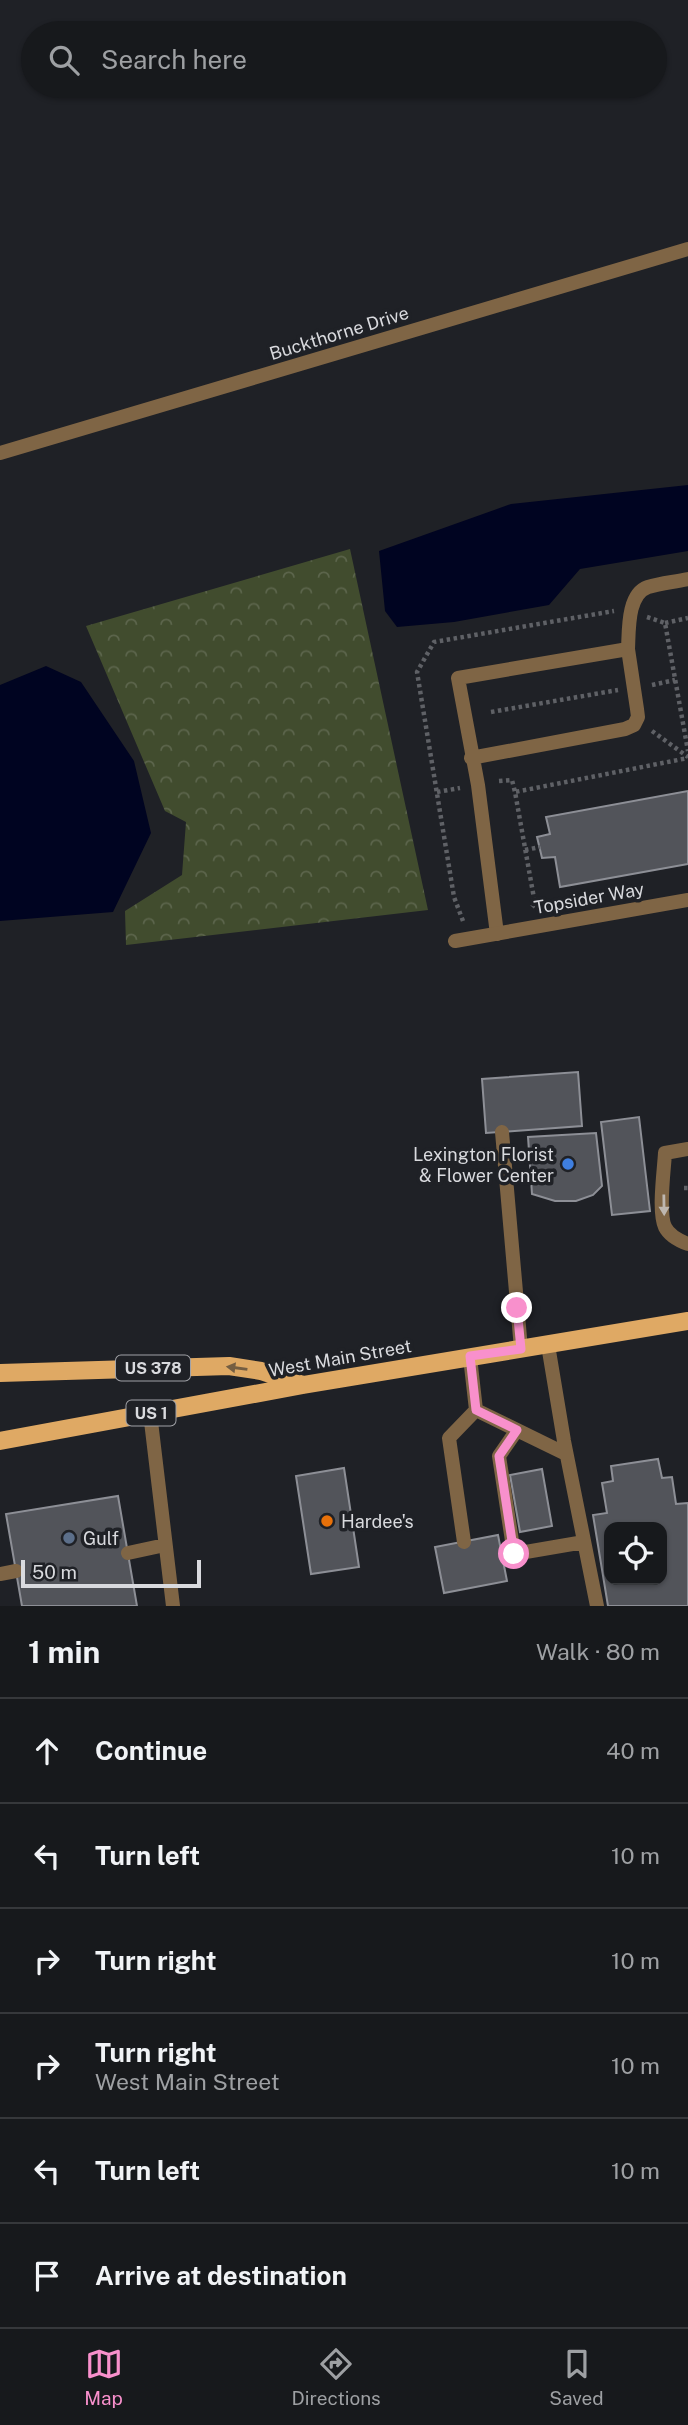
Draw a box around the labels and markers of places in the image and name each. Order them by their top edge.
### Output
place label: Lexington Florist & Flower Center [413,1144,554,1186]
marker: Lexington Florist & Flower Center [560,1156,576,1172]
place label: Hardee's [341,1511,414,1532]
marker: Hardee's [319,1513,335,1529]
place label: Gulf [83,1528,119,1549]
marker: Gulf [61,1530,77,1546]

